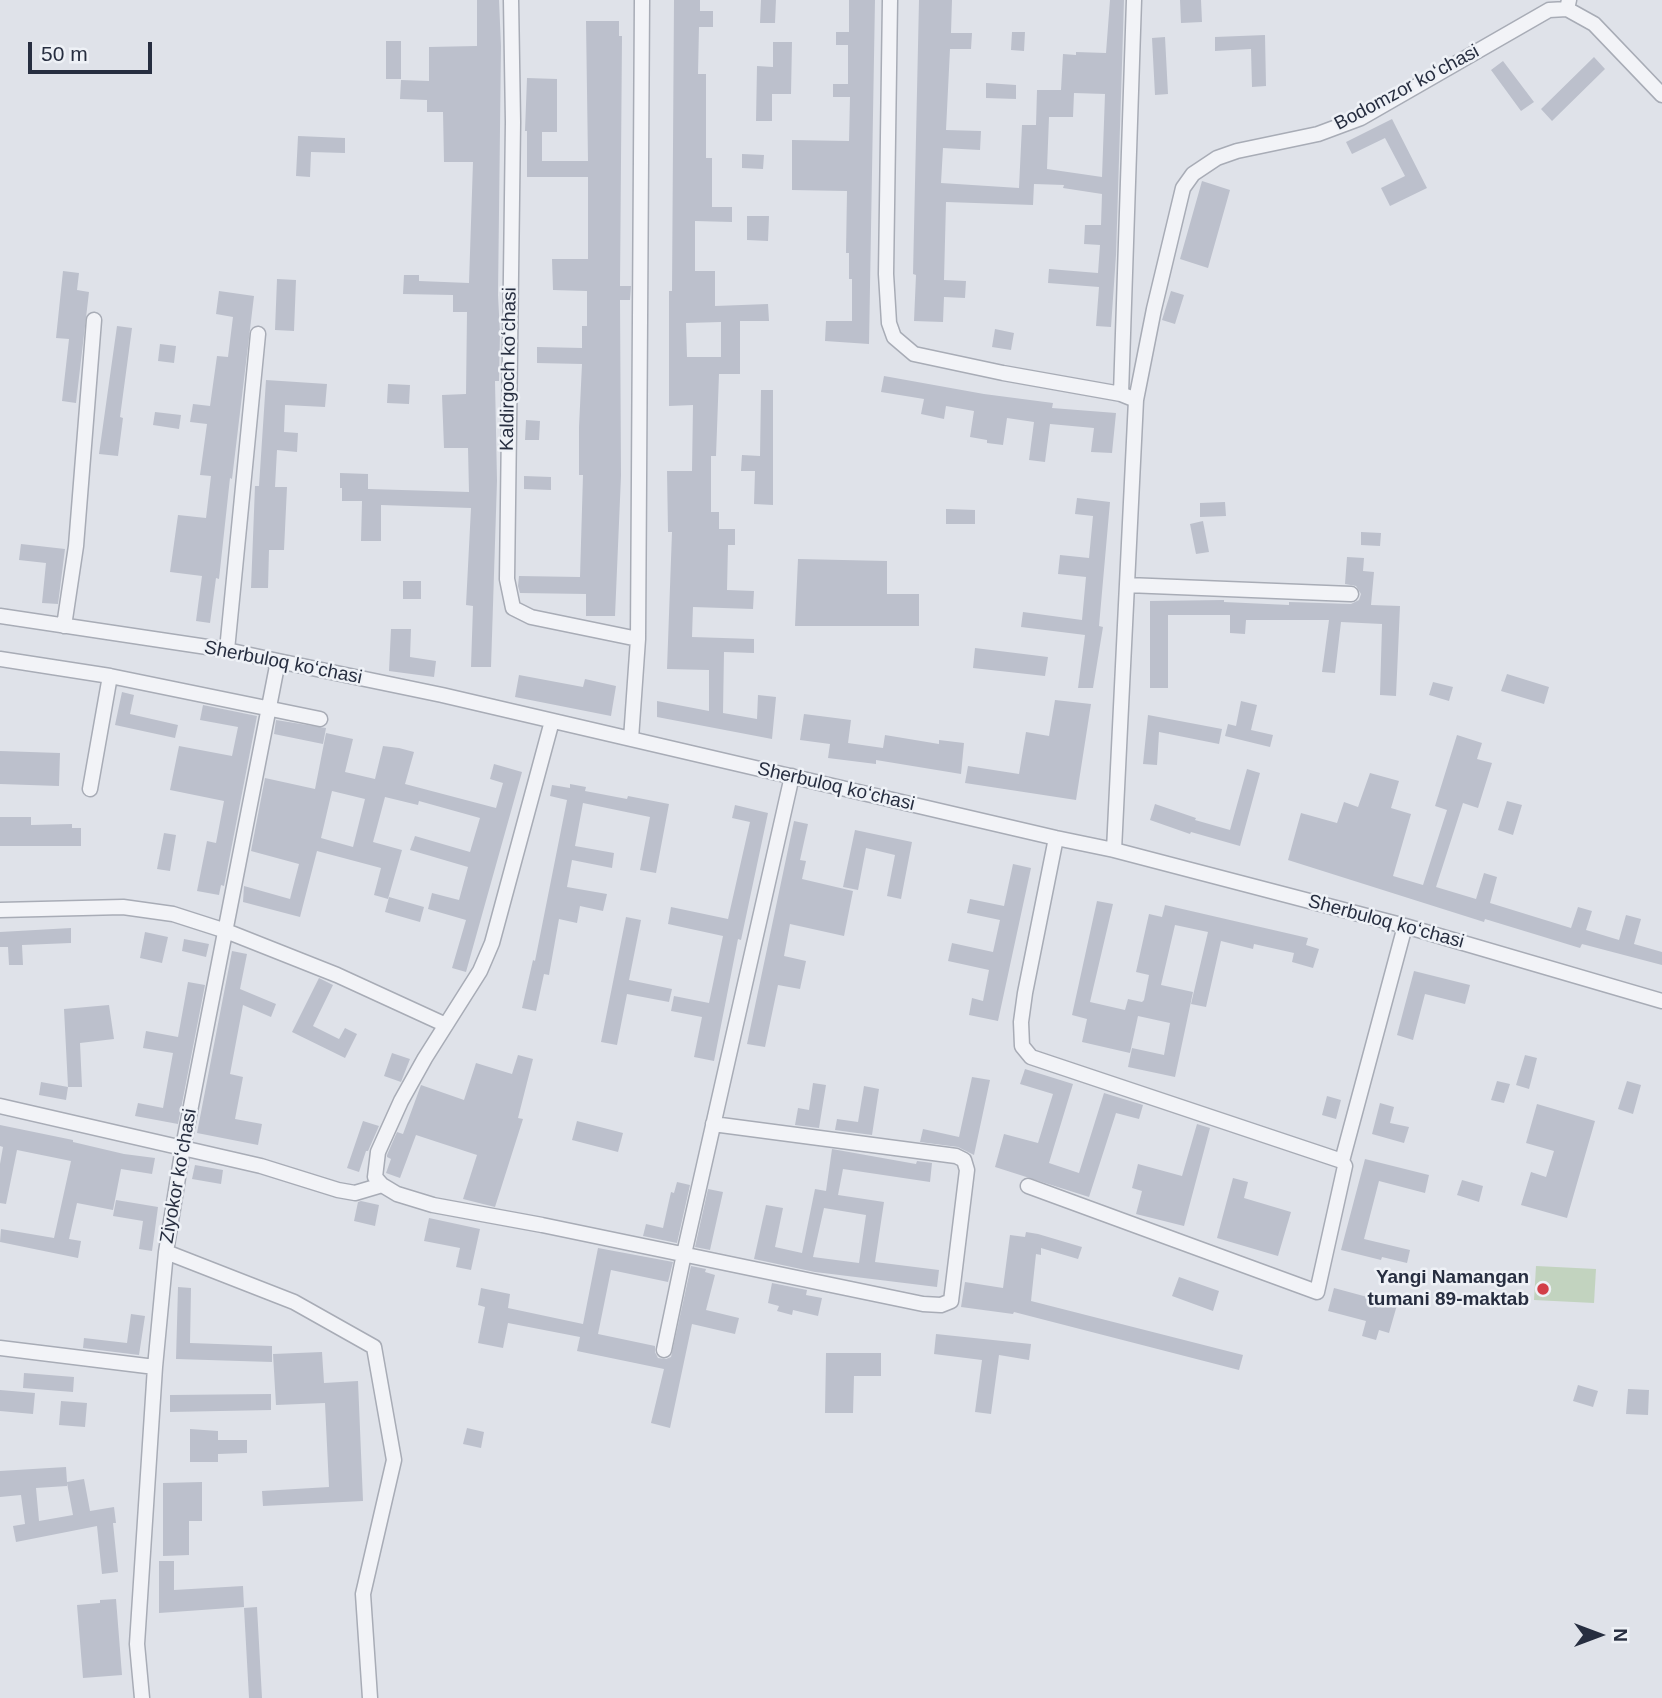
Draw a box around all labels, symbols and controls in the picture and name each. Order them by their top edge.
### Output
scale bar [32,28,156,72]
street label: Bodomzor koʻchasi [1331,40,1483,136]
text: 50 m [41,42,88,65]
street label: Kaldirgoch koʻchasi [496,287,522,451]
street label: Sherbuloq koʻchasi [202,636,364,690]
street label: Sherbuloq koʻchasi [755,758,917,816]
street label: Sherbuloq koʻchasi [1306,890,1466,954]
street label: Ziyokor koʻchasi [156,1107,202,1245]
place label: Yangi Namangan tumani 89-maktab [1367,1267,1529,1311]
marker: Yangi Namangan tumani 89-maktab [1535,1281,1551,1297]
north arrow [1564,1600,1634,1670]
text: N [1610,1628,1631,1642]

